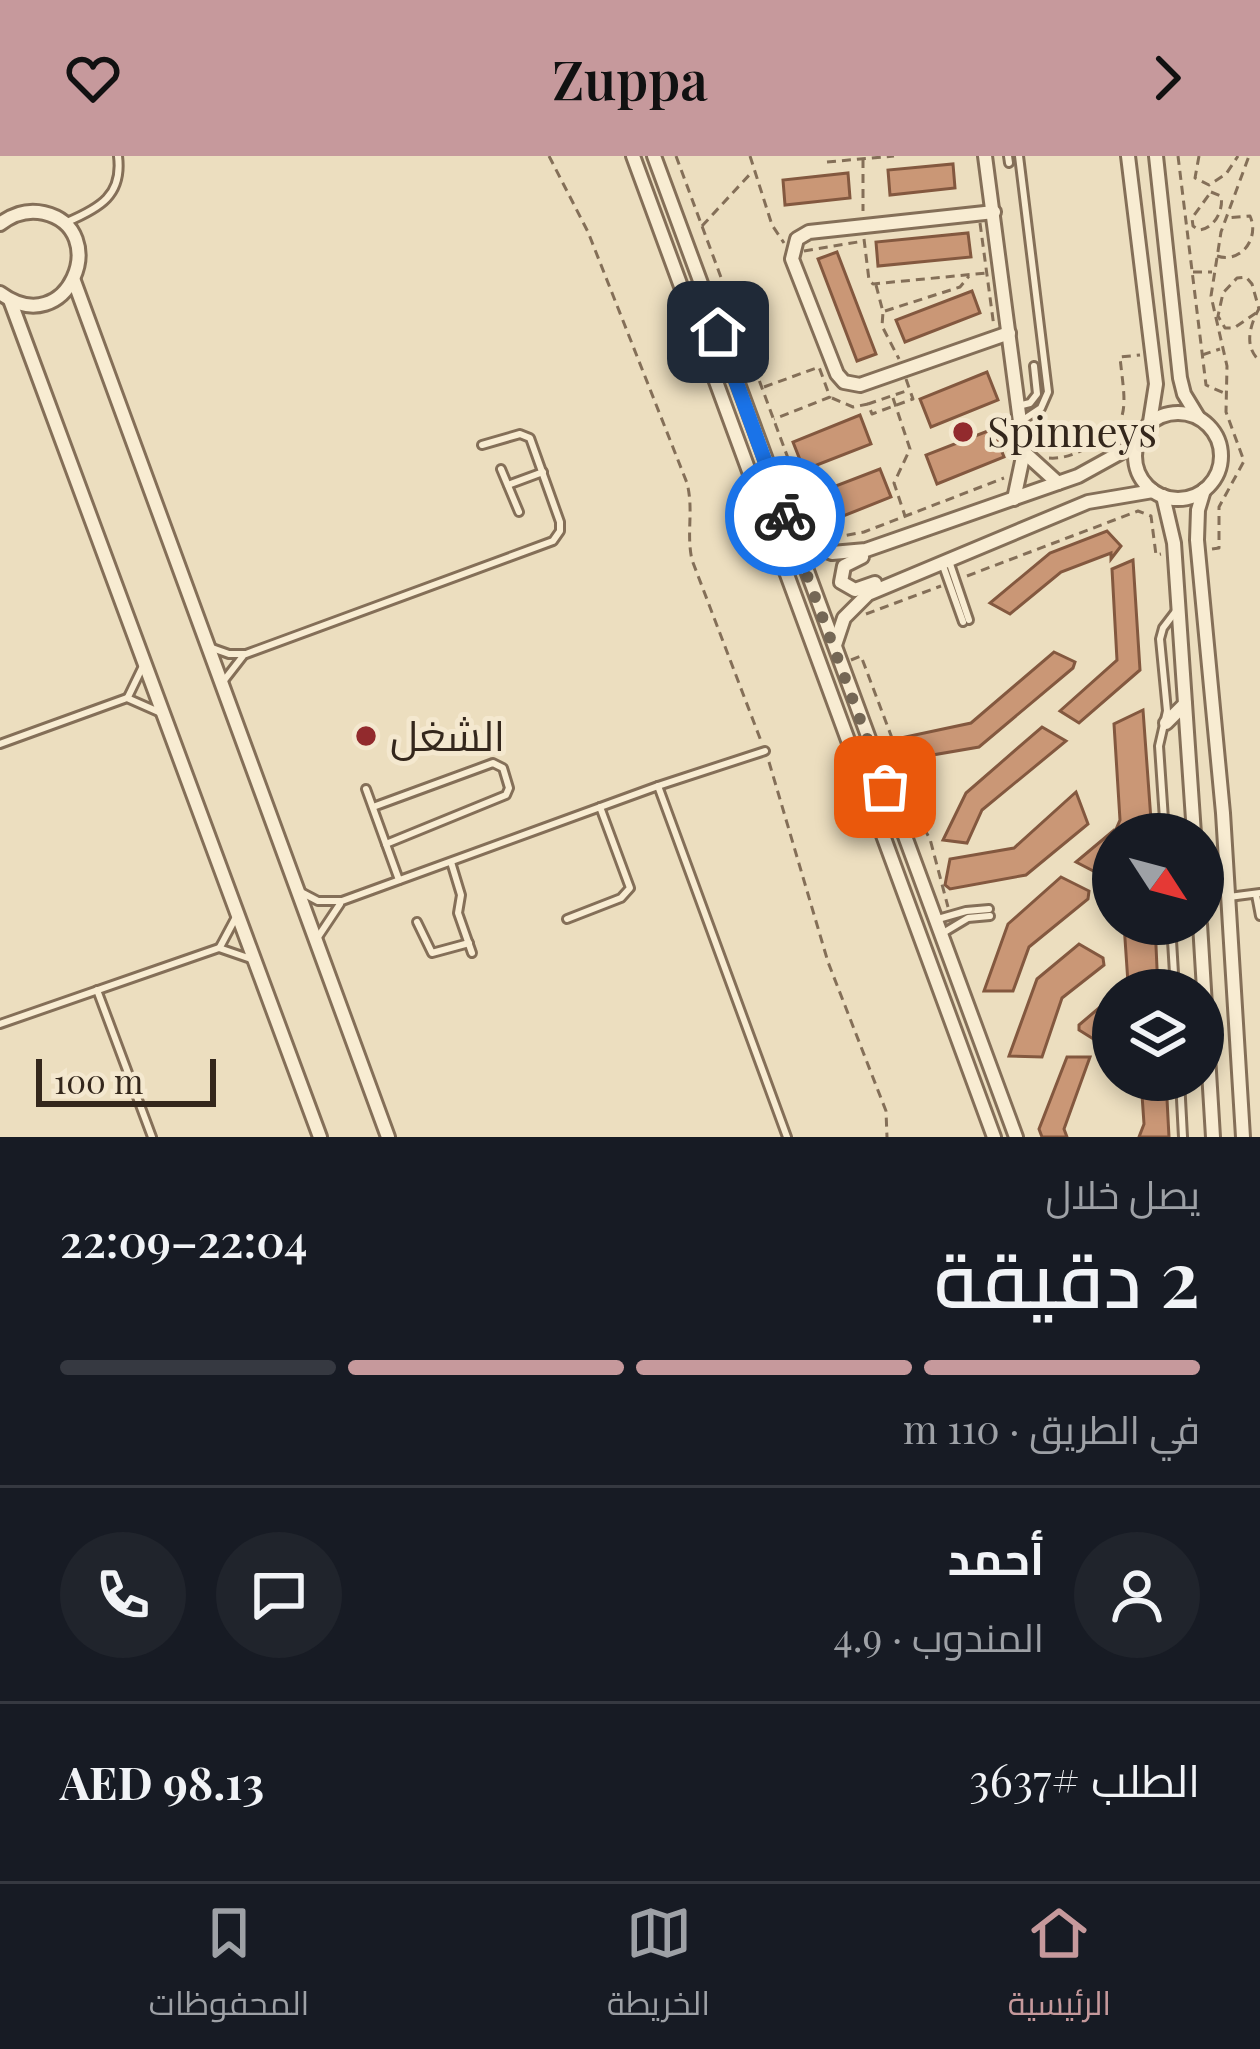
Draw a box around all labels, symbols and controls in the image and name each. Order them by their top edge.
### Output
text: Zuppa [552,42,708,114]
icon: heart [60,45,126,111]
icon: forward [1134,45,1200,111]
pin [667,281,769,383]
icon: home [685,299,751,365]
place label: Spinneys [987,402,1157,458]
marker: Spinneys [950,419,976,445]
courier [725,456,845,576]
icon: bike [752,483,818,549]
place label: الشغل [390,706,505,762]
marker: الشغل [353,723,379,749]
pin [834,736,936,838]
icon: bag [852,754,918,820]
north arrow [1092,813,1224,945]
map controls [1092,813,1224,1101]
button: layers [1092,969,1224,1101]
scale bar [36,1053,216,1106]
text: 100 m [54,1058,143,1102]
text: يصل خلال [1046,1167,1200,1219]
text: 22:04–22:09 [60,1209,308,1269]
text: 2 دقيقة [934,1224,1200,1328]
text: في الطريق · 110 m [903,1402,1200,1454]
text: أحمد [948,1526,1044,1586]
button: phone [60,1532,186,1658]
button: chat [216,1532,342,1658]
button: person [1074,1532,1200,1658]
text: المندوب · 4.9 [833,1610,1044,1662]
text: الطلب #3637 [969,1748,1200,1808]
text: AED 98.13 [60,1751,264,1811]
tab: المحفوظات [149,1900,309,2034]
tab: الخريطة [607,1900,710,2034]
tab: الرئيسية [1008,1900,1111,2034]

